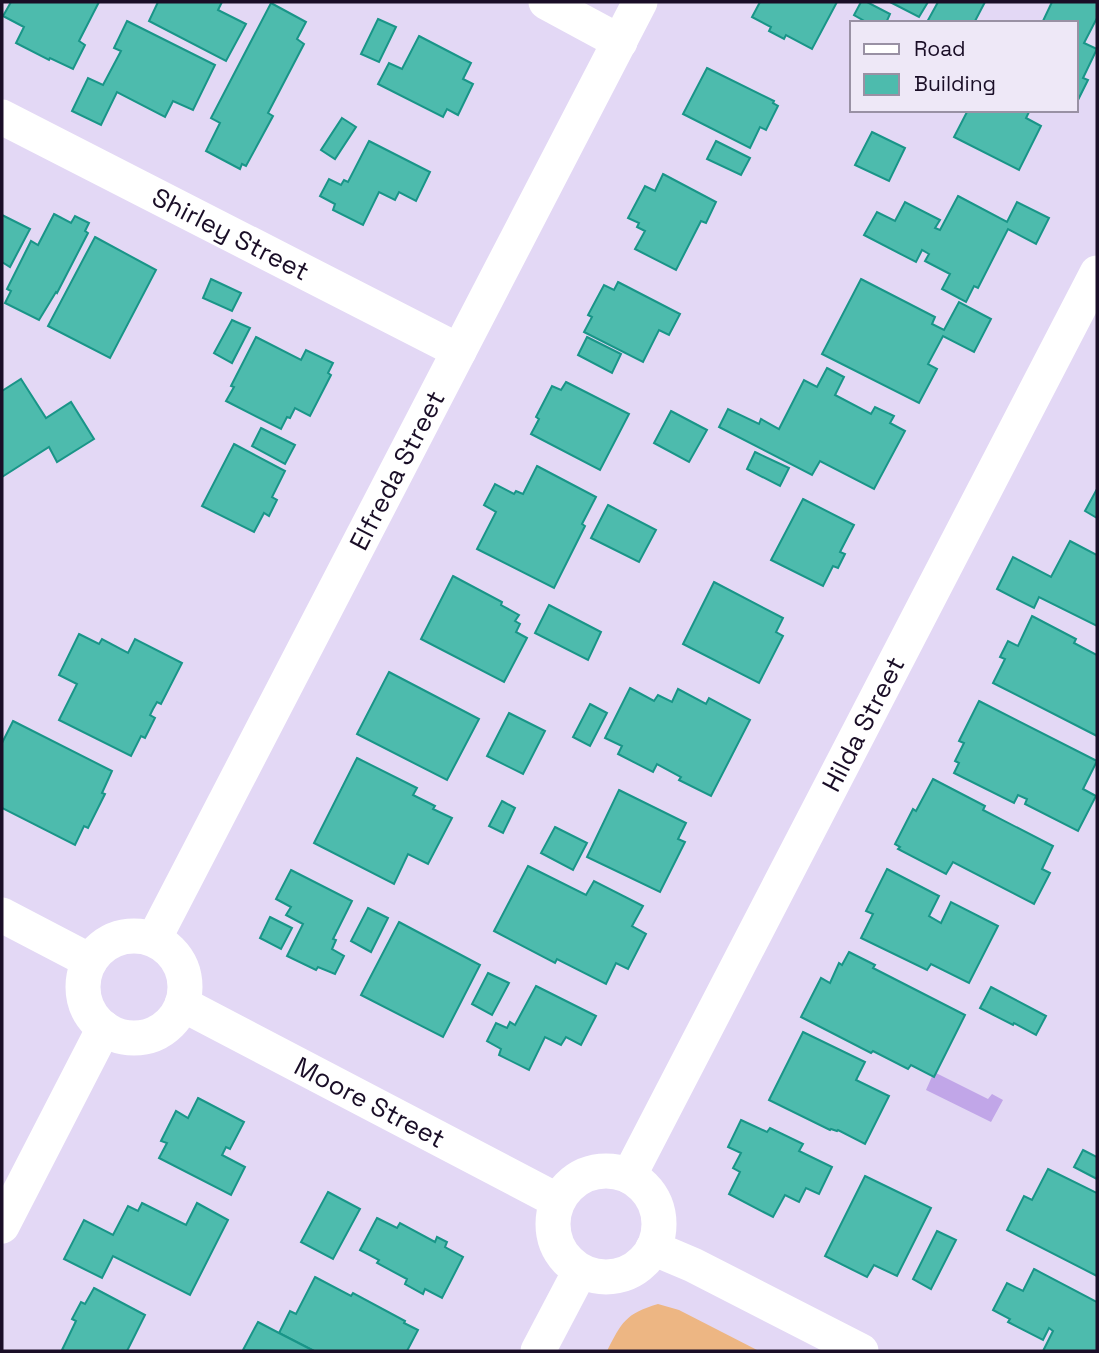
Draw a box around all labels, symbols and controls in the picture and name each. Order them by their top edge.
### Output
legend [850,21,1078,112]
text: Road [914,35,966,62]
text: Building [914,70,996,97]
street label: Shirley Street [146,180,315,288]
street label: Elfreda Street [342,385,453,556]
street label: Hilda Street [814,651,912,797]
street label: Moore Street [289,1049,451,1156]

